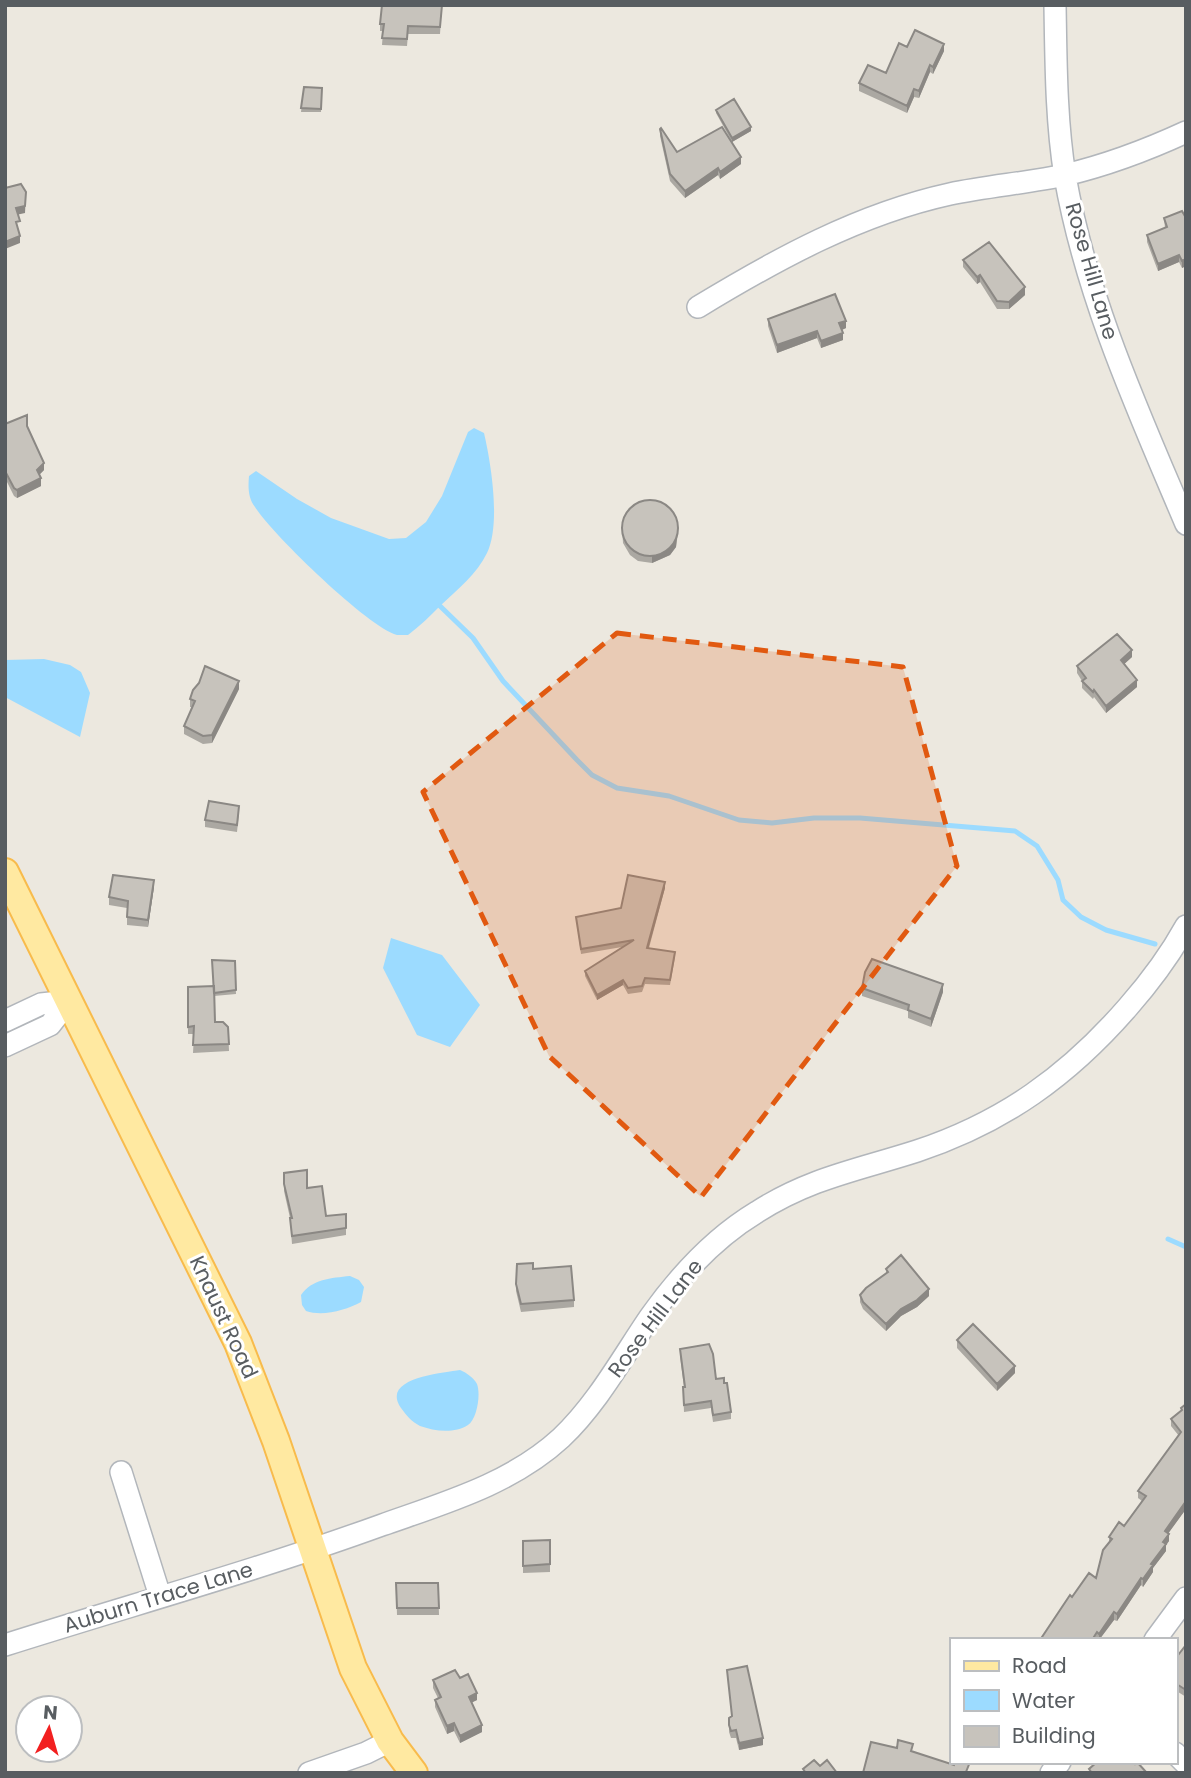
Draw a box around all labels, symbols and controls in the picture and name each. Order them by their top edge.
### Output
street label: Rose Hill Lane [1059,199,1125,343]
street label: Knaust Road [183,1251,265,1383]
street label: Rose Hill Lane [601,1253,709,1383]
street label: Auburn Trace Lane [60,1554,256,1640]
legend [950,1638,1177,1764]
text: Road [1012,1651,1067,1680]
text: Water [1012,1686,1075,1715]
north arrow [14,1694,84,1764]
text: N [42,1698,59,1727]
text: Building [1012,1721,1096,1750]

